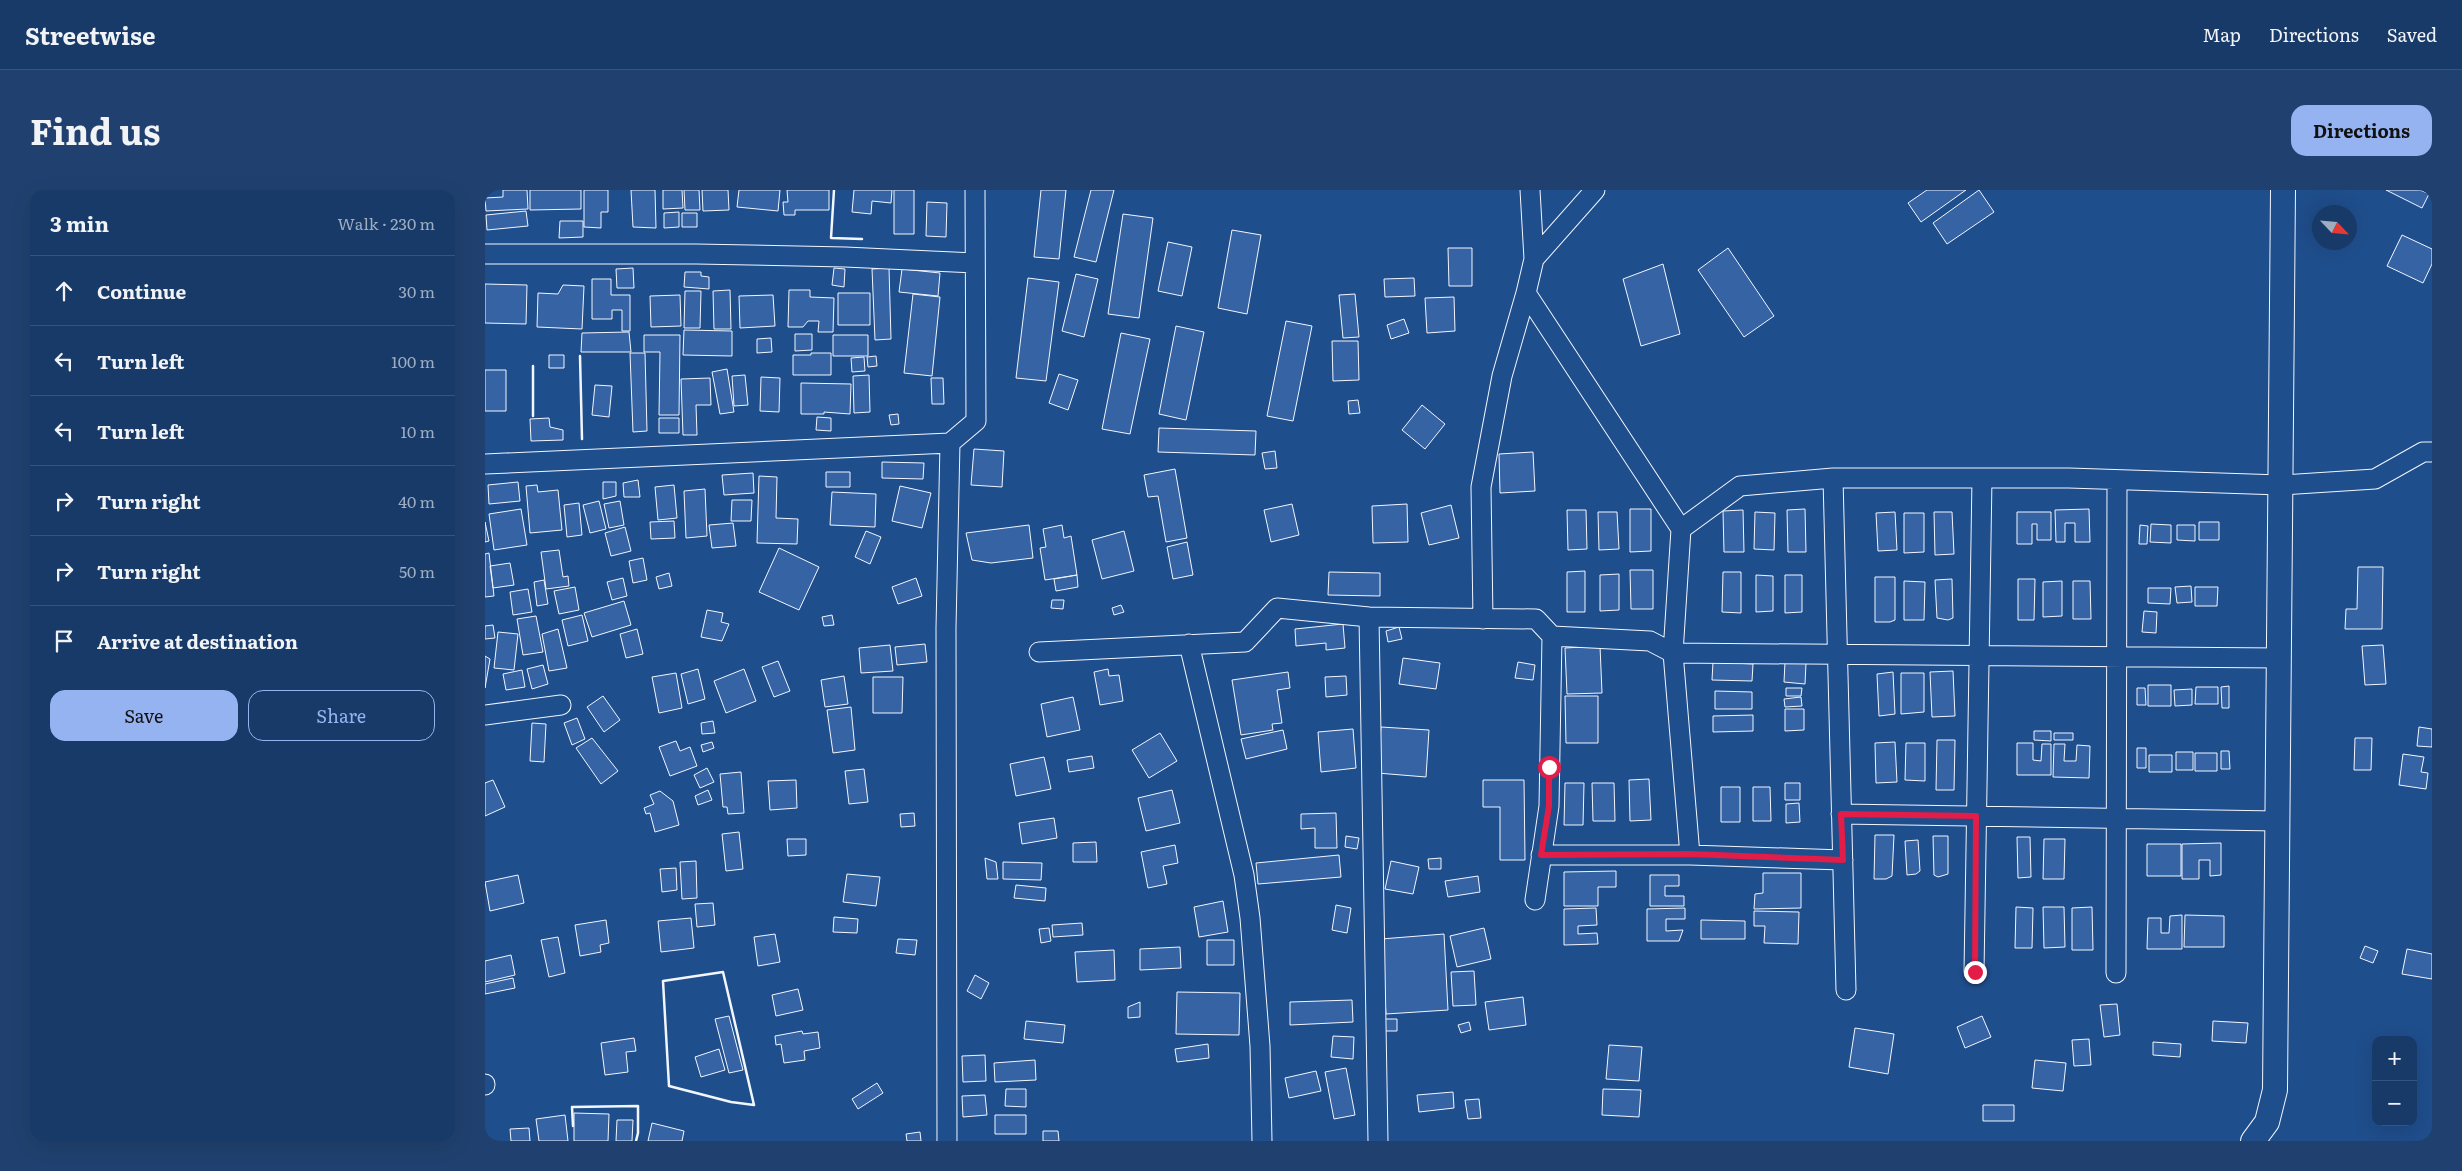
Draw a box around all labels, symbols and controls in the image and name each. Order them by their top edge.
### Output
text: Streetwise [25,17,155,52]
text: Map [2203,21,2241,48]
text: Directions [2269,21,2359,48]
text: Saved [2387,21,2437,48]
text: Find us [30,104,160,156]
button: Directions [2291,105,2432,156]
north arrow [2312,205,2357,250]
text: 3 min [50,207,109,238]
text: Walk · 230 m [338,211,435,235]
icon: ahead [50,277,78,305]
text: Continue [97,277,186,305]
text: 30 m [398,279,435,303]
icon: left [50,347,78,375]
text: Turn left [97,347,184,375]
text: 100 m [391,349,435,373]
icon: left [50,417,78,445]
text: Turn left [97,417,184,445]
text: 10 m [401,419,435,443]
icon: right [50,487,78,515]
text: Turn right [97,487,201,515]
text: 40 m [398,489,435,513]
icon: right [50,557,78,585]
text: Turn right [97,557,201,585]
text: 50 m [399,559,435,583]
icon: arrive [50,627,78,655]
text: Arrive at destination [97,627,298,655]
button: Save [50,690,238,741]
button: Share [248,690,435,741]
route start [1538,756,1561,779]
route end [1964,961,1987,984]
map controls [2372,1036,2417,1126]
button: + [2372,1036,2417,1081]
button: − [2372,1081,2417,1126]

